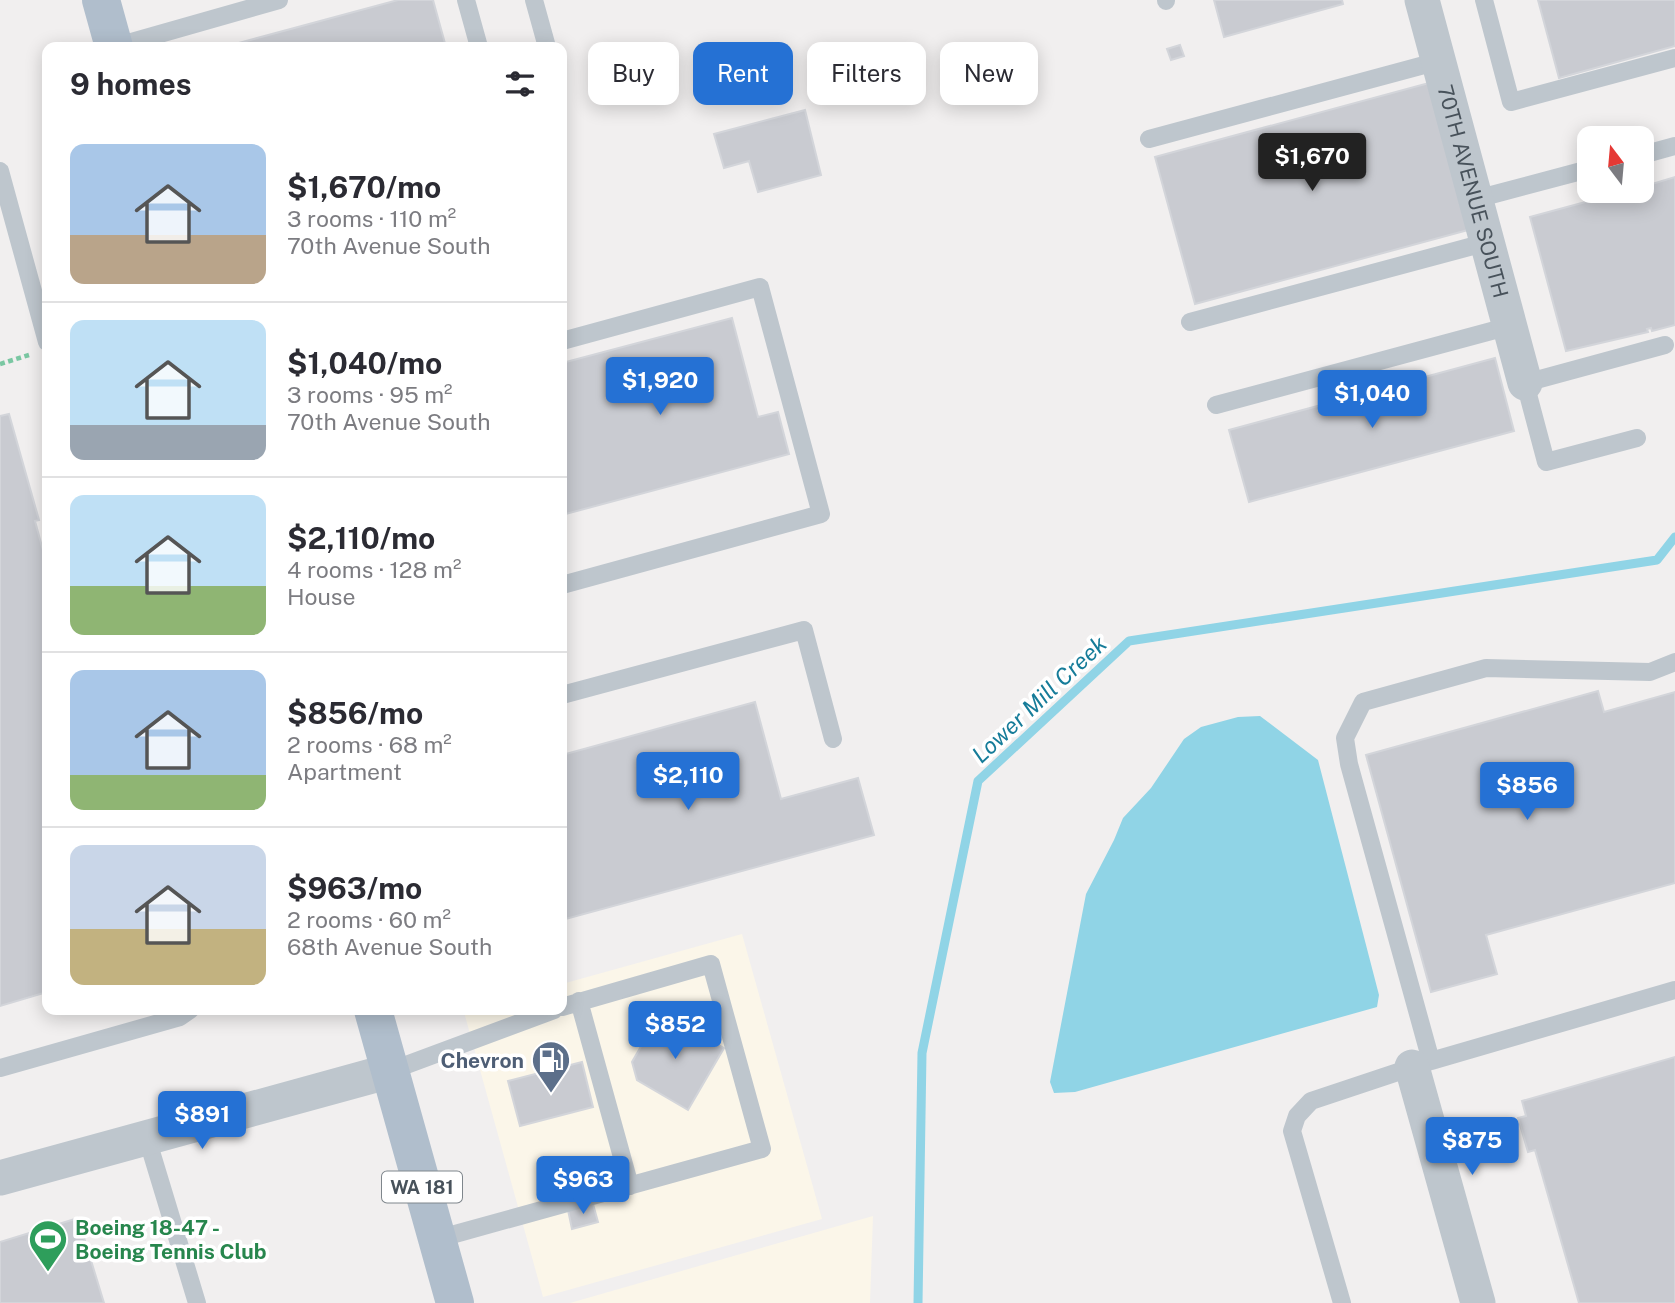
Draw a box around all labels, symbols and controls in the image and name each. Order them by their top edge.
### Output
chip: Buy [588,42,679,105]
chip: Rent [693,42,793,105]
chip: Filters [807,42,926,105]
chip: New [940,42,1038,105]
icon: filters [501,65,539,103]
text: 9 homes [70,66,192,102]
street label: 70TH AVENUE SOUTH [1433,82,1514,300]
north arrow [1577,126,1654,203]
map controls [1577,126,1654,203]
pin: $1,670 [1255,134,1369,193]
text: $1,670 [1274,142,1350,169]
text: $1,670/mo [287,169,441,205]
icon: home [126,172,210,256]
text: 3 rooms · 110 m² [287,205,456,232]
text: 70th Avenue South [287,232,491,259]
text: $1,040/mo [287,345,442,381]
icon: home [126,348,210,432]
pin: $1,920 [603,358,717,417]
text: $1,920 [622,366,698,393]
pin: $1,040 [1315,370,1429,430]
text: $1,040 [1334,379,1410,406]
text: 3 rooms · 95 m² [287,381,453,408]
text: 70th Avenue South [287,408,491,435]
text: $2,110/mo [287,520,435,556]
icon: home [126,523,210,607]
text: 4 rooms · 128 m² [287,556,461,583]
text: House [287,583,355,610]
water label: Lower Mill Creek [966,629,1112,768]
text: $856/mo [287,695,423,731]
icon: home [126,698,210,782]
text: 2 rooms · 68 m² [287,731,452,758]
pin: $2,110 [631,752,745,812]
text: Apartment [287,758,402,785]
text: $2,110 [652,761,724,788]
pin: $856 [1486,762,1568,822]
text: $856 [1496,771,1558,798]
text: $963/mo [287,870,422,906]
icon: home [126,873,210,957]
text: 2 rooms · 60 m² [287,906,451,933]
text: 68th Avenue South [287,933,492,960]
pin: $852 [634,1002,716,1061]
text: $852 [644,1010,706,1037]
fuel station icon: Chevron [530,1039,572,1094]
place label: Chevron [441,1048,524,1073]
pin: $891 [161,1092,243,1151]
text: $891 [174,1100,230,1127]
pin: $875 [1431,1118,1513,1177]
text: $875 [1442,1126,1502,1153]
pin: $963 [542,1156,624,1216]
text: $963 [552,1165,614,1192]
road number: WA 181 [382,1172,462,1203]
place label: Boeing 18-47 - Boeing Tennis Club [75,1215,267,1264]
sports icon: Boeing 18-47 - Boeing Tennis Club [27,1218,69,1273]

